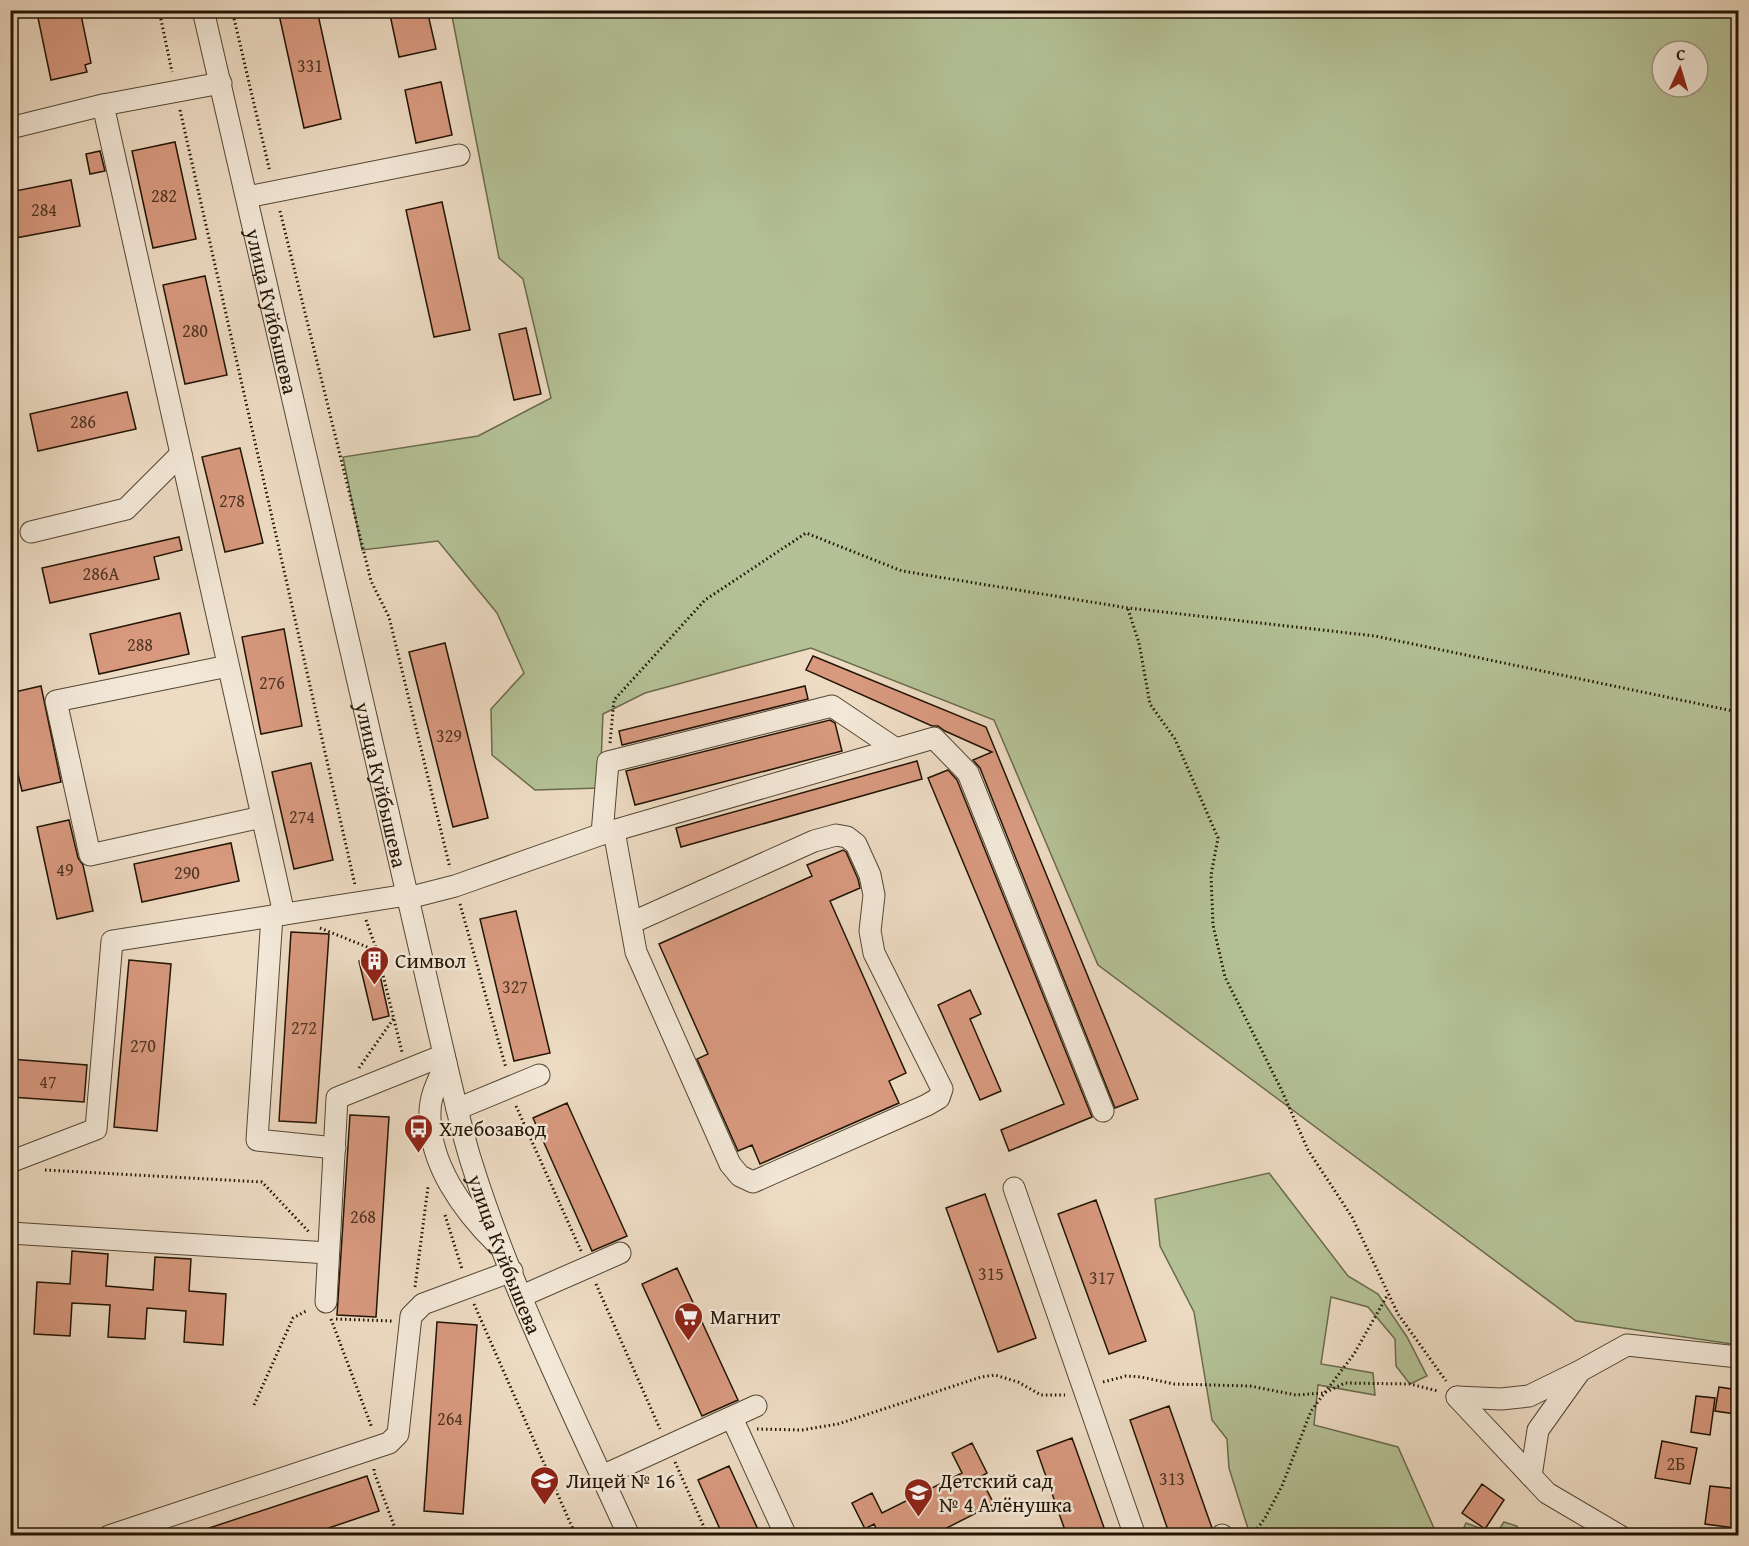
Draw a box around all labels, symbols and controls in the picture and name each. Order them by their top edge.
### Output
north arrow [1650,39,1710,99]
text: С [1676,42,1686,66]
house number: 331 [297,52,323,79]
house number: 282 [151,182,177,209]
house number: 284 [31,196,57,223]
street label: улица Куйбышева [238,224,307,397]
house number: 280 [182,317,208,344]
house number: 286 [70,408,96,435]
house number: 278 [219,487,245,514]
house number: 286А [83,560,120,587]
house number: 288 [127,631,153,658]
house number: 276 [259,669,285,696]
street label: улица Куйбышева [347,698,416,870]
house number: 329 [436,722,462,749]
house number: 274 [289,803,315,830]
house number: 49 [56,856,74,883]
house number: 290 [174,859,200,886]
building icon: Символ [358,944,390,986]
place label: Символ [395,945,467,976]
house number: 327 [502,973,528,1000]
house number: 272 [291,1014,317,1041]
house number: 270 [130,1032,156,1059]
house number: 47 [39,1068,57,1095]
bus stop icon: Хлебозавод [402,1112,434,1154]
place label: Хлебозавод [439,1113,547,1144]
street label: улица Куйбышева [460,1169,550,1339]
house number: 268 [350,1203,376,1230]
house number: 315 [978,1260,1004,1287]
house number: 317 [1089,1264,1115,1291]
supermarket icon: Магнит [673,1300,705,1342]
place label: Магнит [710,1301,780,1332]
house number: 264 [437,1405,463,1432]
house number: 2Б [1667,1450,1685,1477]
school or university icon: Лицей № 16 [529,1464,561,1506]
place label: Лицей № 16 [566,1465,675,1496]
place label: Детский сад № 4 Алёнушка [938,1465,1072,1520]
house number: 313 [1159,1465,1185,1492]
school or university icon: Детский сад № 4 Алёнушка [902,1476,934,1518]

